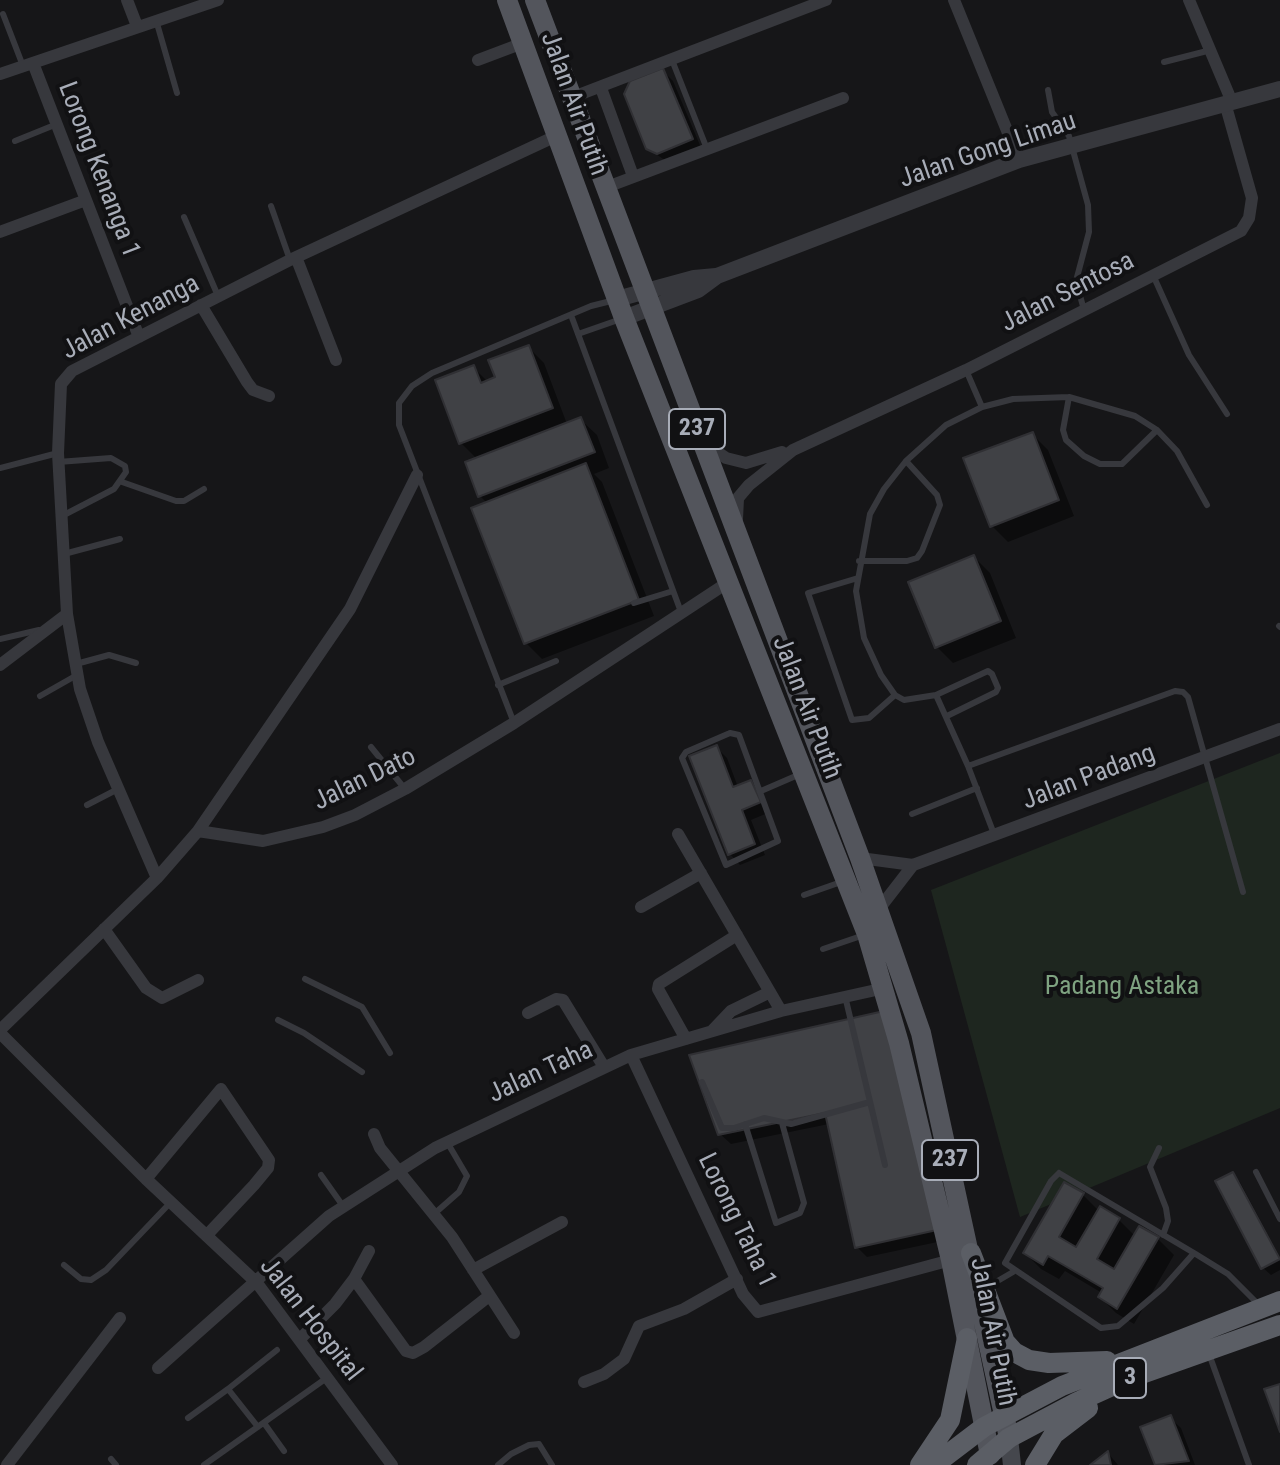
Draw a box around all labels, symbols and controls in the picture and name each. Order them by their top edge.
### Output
street label: Jalan Air Putih [533,28,613,180]
street label: Lorong Kenanga 1 [50,78,146,262]
street label: Jalan Gong Limau [896,106,1080,196]
street label: Jalan Sentosa [996,246,1140,340]
street label: Jalan Kenanga [57,269,205,367]
road number: 237 [669,409,725,449]
street label: Jalan Air Putih [765,632,847,784]
street label: Jalan Padang [1018,738,1160,818]
street label: Jalan Dato [309,742,421,818]
park label: Padang Astaka [1045,971,1199,1003]
street label: Jalan Taha [484,1035,598,1111]
road number: 237 [922,1140,978,1180]
street label: Lorong Taha 1 [690,1149,782,1293]
street label: Jalan Hospital [252,1252,368,1388]
street label: Jalan Air Putih [962,1255,1022,1409]
road number: 3 [1114,1358,1146,1398]

